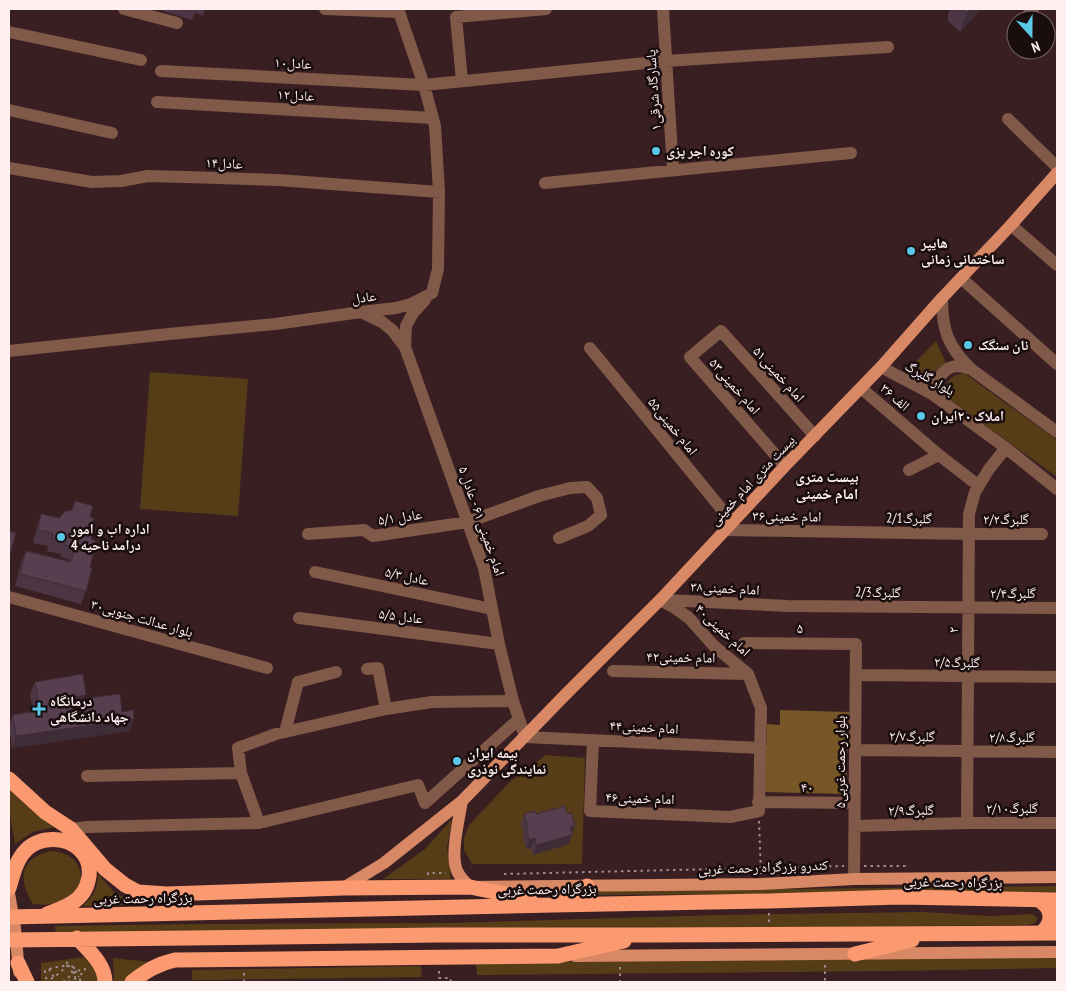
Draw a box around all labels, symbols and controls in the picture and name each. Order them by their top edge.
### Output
north arrow [1006,10,1056,60]
text: N [1029,37,1042,57]
street label: پاسارگاد شرقی۱ [641,49,665,131]
street label: عادل۱۰ [274,53,312,73]
street label: عادل۱۲ [277,85,315,105]
place label: کوره اجر پزی [666,142,734,160]
marker: کوره اجر پزی [650,145,662,157]
street label: عادل۱۴ [205,153,243,173]
place label: هایپر ساختمانی زمانی [920,234,1005,268]
marker: هایپر ساختمانی زمانی [905,245,917,257]
street label: عادل [351,287,377,307]
place label: نان سنگک [978,336,1029,354]
marker: نان سنگک [962,339,974,351]
street label: امام خمینی۵۱ [748,342,809,406]
street label: امام خمینی۵۳ [705,354,764,419]
street label: بلوار گلبرگ [902,357,958,400]
street label: ۳۶ الف [877,379,913,415]
street label: امام خمینی۵۵ [643,393,702,459]
place label: املاک ۲۰ایران [931,407,1004,425]
marker: املاک ۲۰ایران [915,410,927,422]
street label: بیست متری امام خمینی [705,431,800,530]
street label: امام خمینی ۶۱ - عادل ۵ [454,464,509,579]
district label: بیست متری امام خمینی [795,467,859,504]
street label: عادل ۵/۱ [377,505,423,529]
street label: امام خمینی۳۶ [752,506,822,527]
street label: 2/1گلبرگ [886,509,932,527]
street label: گلبرگ۲/۲ [983,510,1029,528]
place label: اداره اب و امور درامد ناحیه 4 [70,520,150,554]
marker: اداره اب و امور درامد ناحیه 4 [55,531,67,543]
street label: عادل ۵/۳ [383,563,431,589]
street label: امام خمینی۳۸ [690,577,760,600]
street label: 2/3گلبرگ [855,583,901,601]
street label: گلبرگ۲/۴ [990,584,1036,602]
street label: بلوار عدالت جنوبی۳۰ [89,595,195,641]
street label: امام خمینی۴۰ [691,600,754,661]
street label: عادل ۵/۵ [378,604,424,628]
street label: ۵ [797,619,803,637]
street label: ۲ [944,627,962,633]
street label: امام خمینی۴۲ [646,647,716,668]
street label: گلبرگ۲/۵ [934,653,980,671]
place label: درمانگاه جهاد دانشگاهی [50,692,129,726]
marker: درمانگاه جهاد دانشگاهی [32,702,46,716]
street label: ۴۴امام خمینی [609,716,679,739]
street label: بلوار رحمت غربی۵ [831,716,849,808]
street label: گلبرگ۲/۷ [889,727,935,745]
street label: گلبرگ۲/۸ [989,728,1035,746]
place label: بیمه ایران نمایندگی نوذری [467,744,546,778]
marker: بیمه ایران نمایندگی نوذری [451,755,463,767]
street label: ۴۰ [801,778,813,796]
street label: امام خمینی۴۶ [605,788,675,809]
street label: گلبرگ۲/۱۰ [986,799,1038,817]
street label: گلبرگ۲/۹ [888,801,934,819]
street label: کندرو بزرگراه رحمت غربی [697,856,829,878]
street label: بزرگراه رحمت غربی [903,872,1003,892]
street label: بزرگراه رحمت غربی [497,879,597,899]
street label: بزرگراه رحمت غربی [93,888,193,908]

